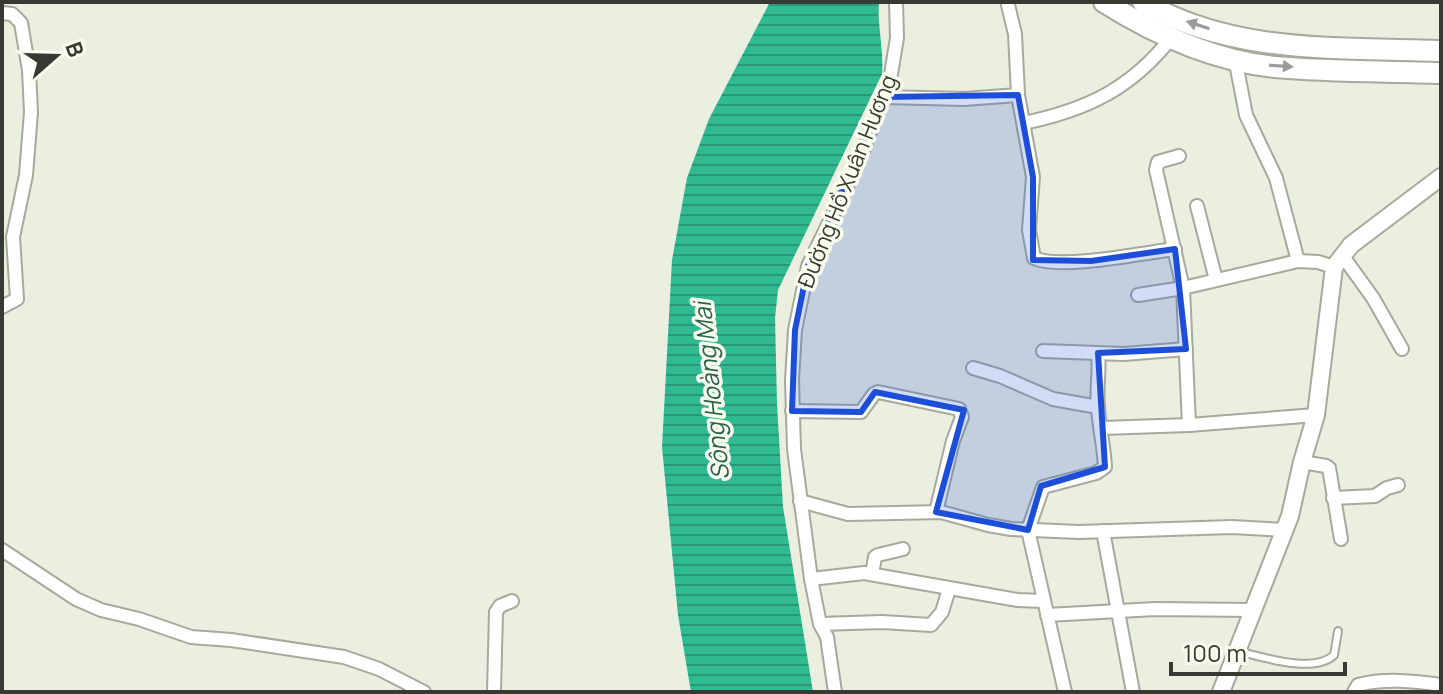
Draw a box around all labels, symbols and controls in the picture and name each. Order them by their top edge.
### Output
north arrow [16,16,96,96]
one-way arrow [1185,19,1209,31]
text: B [58,38,91,61]
one-way arrow [1269,60,1294,73]
street label: Đường Hồ Xuân Hương [791,70,903,292]
water label: Sông Hoàng Mai [684,297,736,482]
scale bar [1171,626,1345,676]
text: 100 m [1183,636,1247,669]

